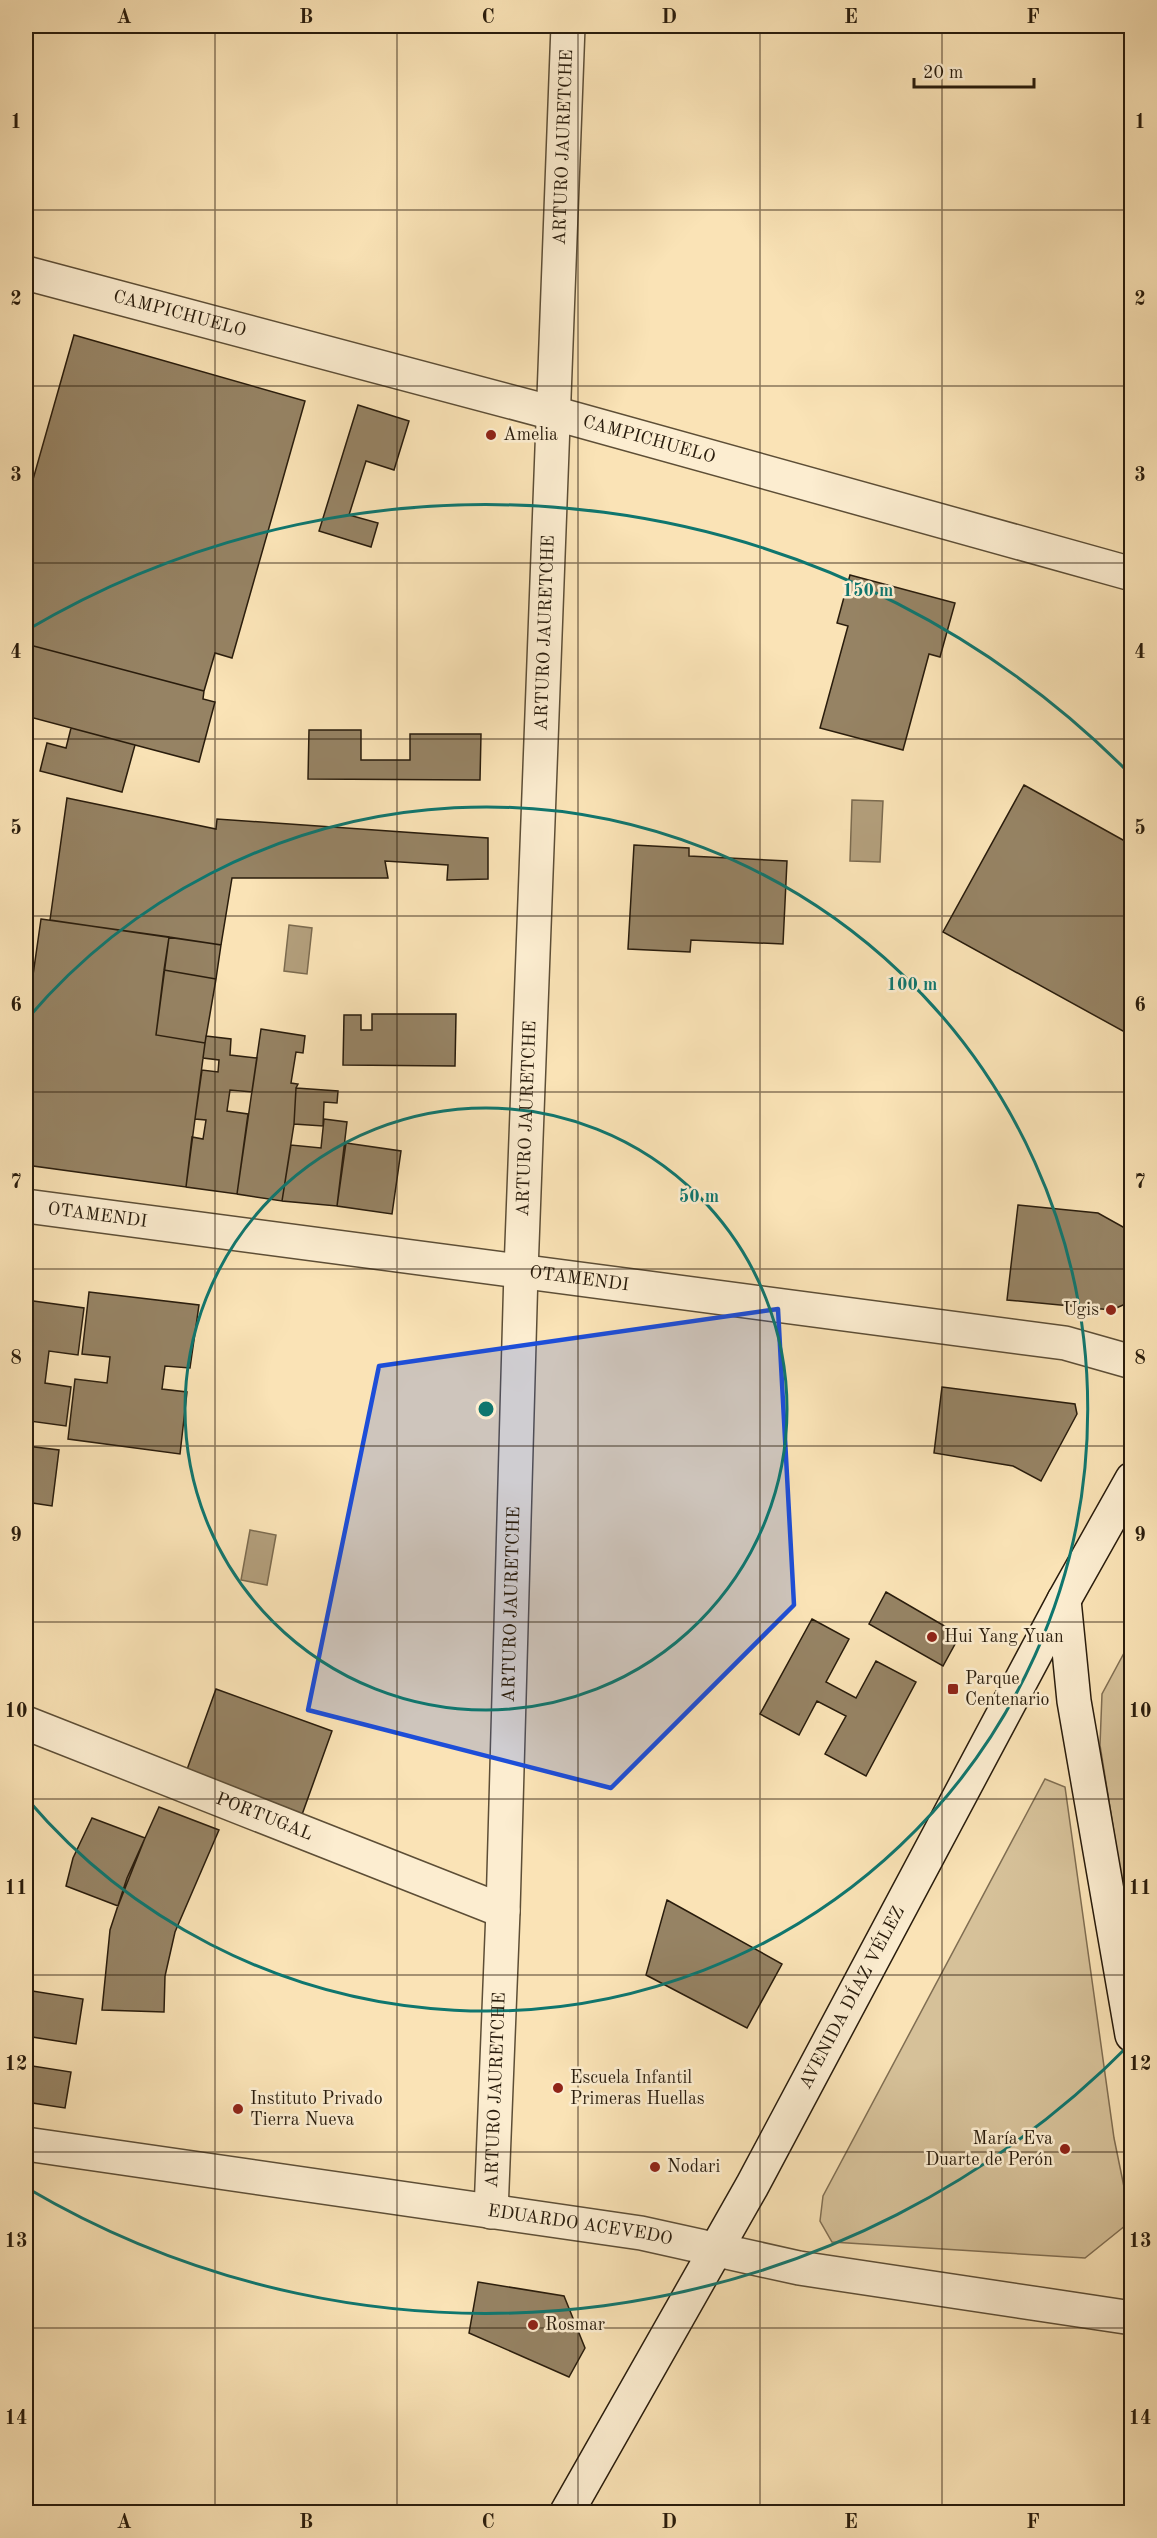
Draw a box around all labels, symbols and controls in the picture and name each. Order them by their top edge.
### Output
text: A [116,8,132,28]
text: B [299,8,313,28]
text: C [481,8,495,28]
text: D [661,8,677,28]
text: E [844,8,858,28]
text: F [1026,8,1040,28]
street label: ARTURO JAURETCHE [551,49,576,246]
scale bar [914,51,1034,89]
text: 20 m [923,64,963,82]
text: 1 [10,113,22,133]
text: 1 [1134,113,1146,133]
street label: CAMPICHUELO [111,288,248,340]
text: 2 [10,290,22,310]
text: 2 [1134,290,1146,310]
street label: CAMPICHUELO [581,413,717,467]
place label: Amelia [503,426,558,444]
marker: Amelia [484,428,498,442]
text: 3 [10,466,22,486]
text: 3 [1134,466,1146,486]
street label: ARTURO JAURETCHE [532,535,558,731]
text: 150 m [843,582,893,600]
text: 4 [10,643,22,663]
text: 4 [1134,643,1146,663]
text: 5 [10,818,22,839]
text: 5 [1134,818,1146,839]
text: 100 m [887,976,937,994]
text: 6 [10,996,22,1016]
text: 6 [1134,996,1146,1016]
street label: ARTURO JAURETCHE [514,1020,539,1217]
text: 7 [10,1173,22,1193]
text: 7 [1134,1173,1146,1193]
text: 50 m [679,1188,719,1206]
street label: OTAMENDI [46,1200,148,1231]
street label: OTAMENDI [528,1263,630,1294]
place label: Ugis [1063,1301,1099,1319]
marker: Ugis [1104,1303,1118,1317]
text: 8 [10,1349,22,1369]
text: 8 [1134,1349,1146,1369]
centre of rings [476,1399,496,1419]
street label: ARTURO JAURETCHE [500,1506,523,1703]
text: 9 [10,1526,22,1546]
text: 9 [1134,1526,1146,1546]
place label: Hui Yang Yuan [944,1628,1064,1646]
marker: Hui Yang Yuan [925,1630,939,1644]
place label: Parque Centenario [965,1670,1049,1709]
marker: Parque Centenario [946,1682,960,1696]
text: 10 [4,1702,28,1722]
text: 10 [1128,1702,1152,1722]
street label: PORTUGAL [213,1790,315,1844]
text: 11 [4,1879,28,1899]
text: 11 [1128,1879,1152,1899]
street label: AVENIDA DÍAZ VÉLEZ [796,1904,908,2092]
street label: ARTURO JAURETCHE [483,1992,509,2188]
text: 12 [4,2055,28,2075]
text: 12 [1128,2055,1152,2075]
place label: Escuela Infantil Primeras Huellas [570,2069,705,2108]
marker: Escuela Infantil Primeras Huellas [551,2081,565,2095]
place label: Instituto Privado Tierra Nueva [250,2090,383,2129]
marker: Instituto Privado Tierra Nueva [231,2102,245,2116]
place label: María Eva Duarte de Perón [925,2130,1053,2169]
marker: María Eva Duarte de Perón [1058,2142,1072,2156]
place label: Nodari [667,2158,720,2176]
marker: Nodari [648,2160,662,2174]
street label: EDUARDO ACEVEDO [487,2202,674,2249]
text: 13 [4,2232,28,2252]
text: 13 [1128,2232,1152,2252]
place label: Rosmar [545,2316,606,2334]
marker: Rosmar [526,2318,540,2332]
text: 14 [4,2409,28,2429]
text: 14 [1128,2409,1152,2429]
text: A [116,2513,132,2533]
text: B [299,2513,313,2533]
text: C [481,2513,495,2533]
text: D [661,2513,677,2533]
text: E [844,2513,858,2533]
text: F [1026,2513,1040,2533]

